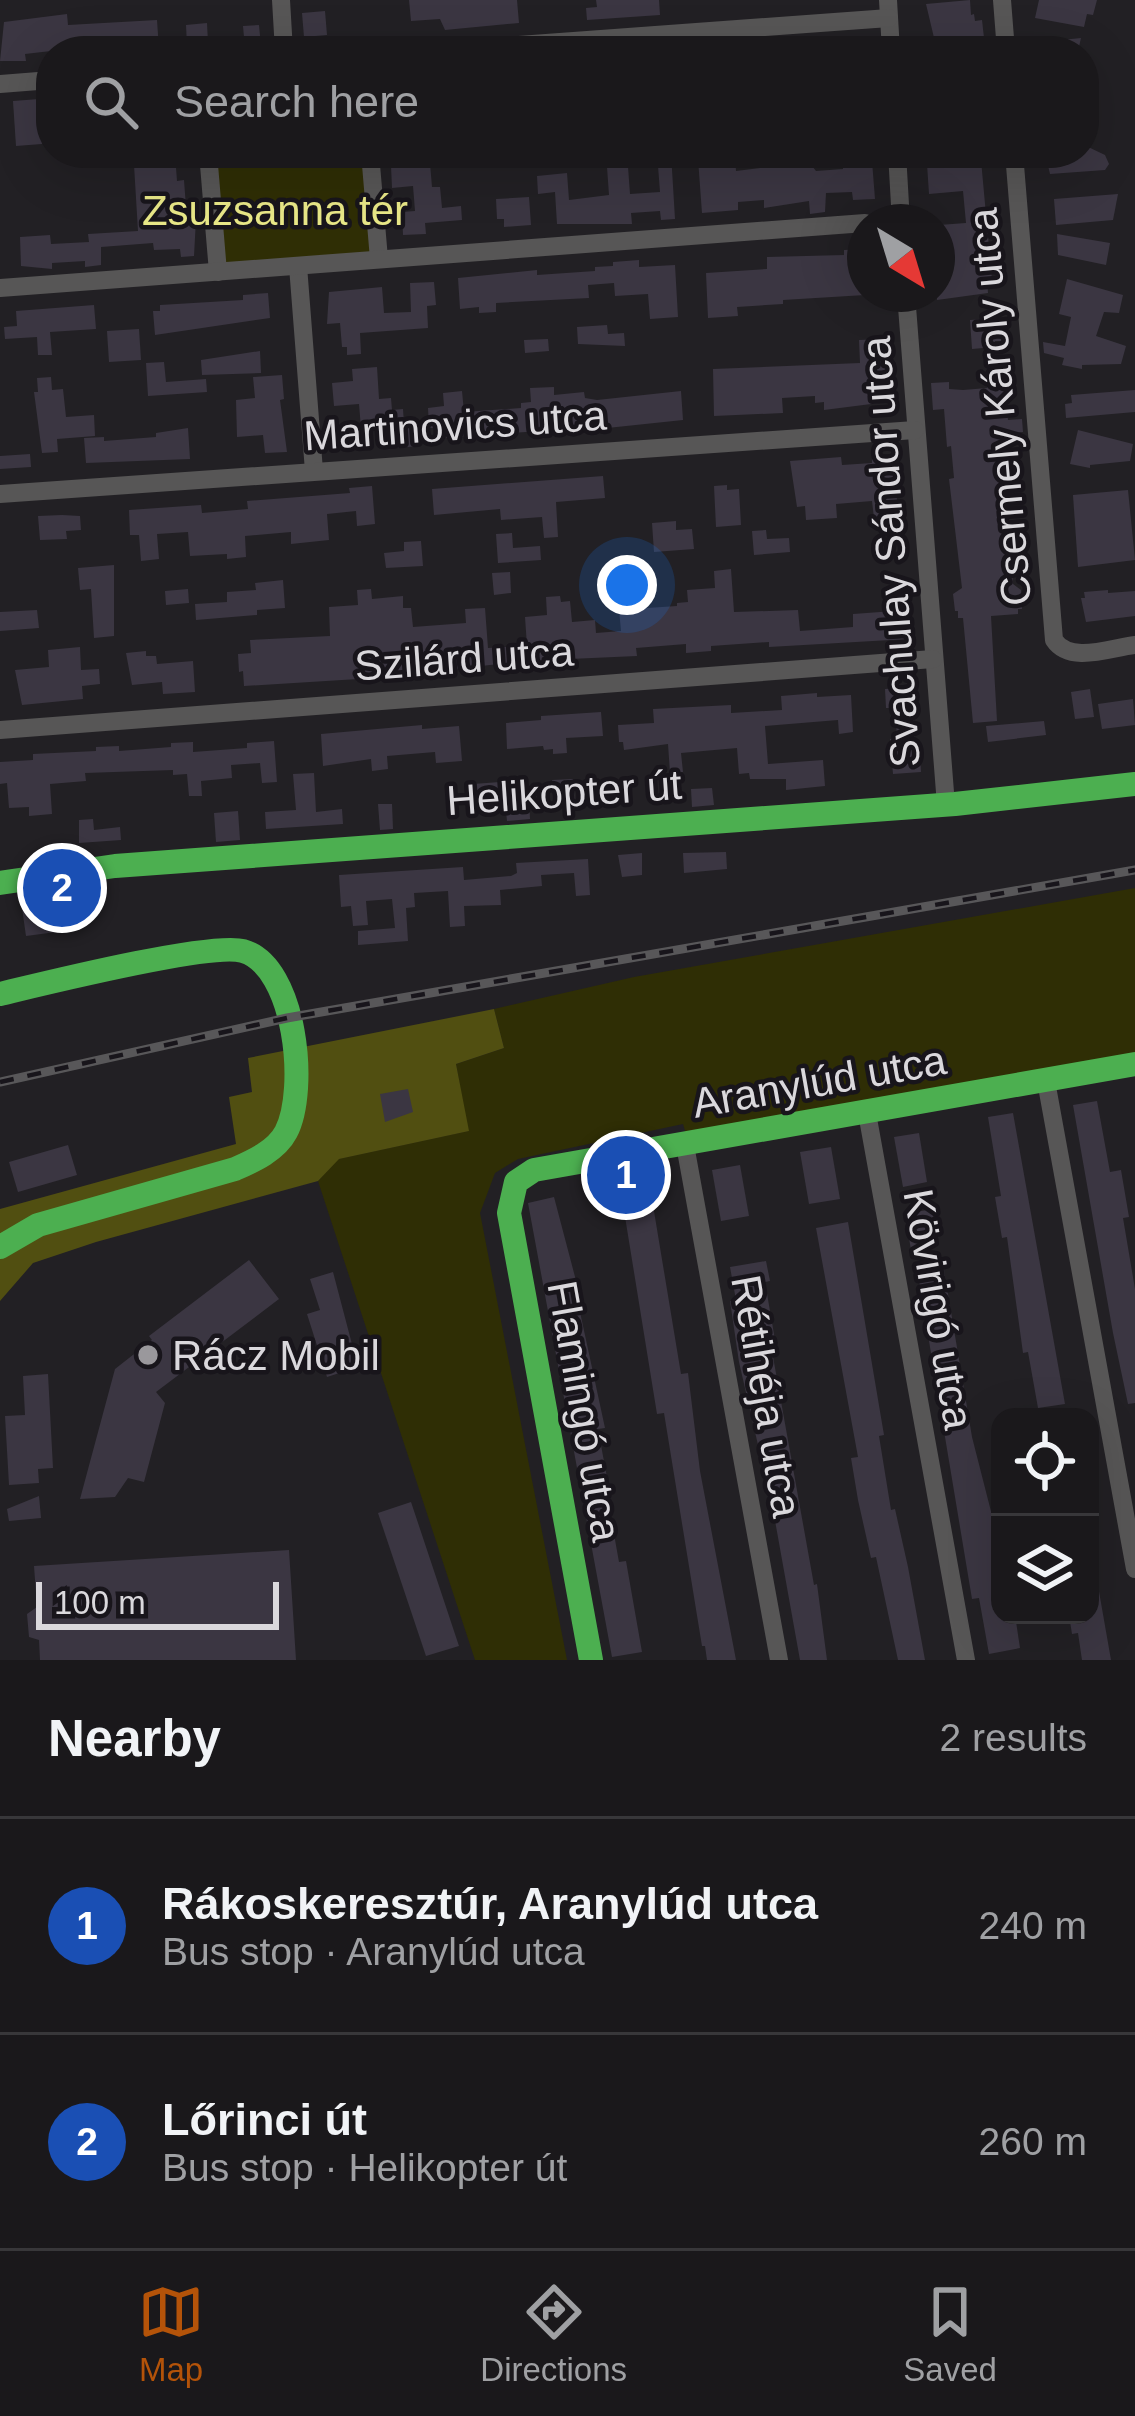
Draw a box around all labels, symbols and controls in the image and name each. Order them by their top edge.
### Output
search box [36,36,1099,168]
icon: search [78,69,144,135]
text: Search here [174,76,419,127]
park label: Zsuzsanna tér [142,187,408,234]
north arrow [847,204,955,312]
street label: Csermely Károly utca [959,205,1040,608]
street label: Svachulay Sándor utca [852,334,929,769]
street label: Martinovics utca [302,391,609,460]
your location [597,555,657,615]
street label: Szilárd utca [353,627,576,690]
street label: Helikopter út [445,761,684,824]
pin: 2 [23,843,101,933]
street label: Aranylúd utca [689,1036,950,1127]
pin: 1 [587,1130,665,1220]
street label: Kövirigó utca [894,1185,983,1433]
street label: Rétihéja utca [722,1271,811,1522]
street label: Flamingó utca [538,1277,631,1546]
place label: Rácz Mobil [172,1332,380,1379]
marker: Rácz Mobil [135,1342,161,1368]
map controls [991,1408,1099,1624]
button: locate [991,1408,1099,1516]
button: layers [991,1516,1099,1624]
scale bar [36,1576,279,1629]
text: 100 m [54,1584,146,1621]
text: Nearby [48,1710,221,1767]
text: 2 results [940,1716,1087,1759]
text: Rákoskeresztúr, Aranylúd utca [162,1878,818,1929]
text: 1 [76,1904,98,1947]
text: 240 m [979,1904,1087,1947]
text: Bus stop · Aranylúd utca [162,1930,585,1973]
text: Lőrinci út [162,2094,367,2145]
text: 2 [76,2120,98,2163]
text: 260 m [979,2120,1087,2163]
text: Bus stop · Helikopter út [162,2146,567,2189]
tab: Map [138,2279,204,2389]
tab: Directions [480,2279,627,2389]
tab: Saved [903,2279,997,2389]

